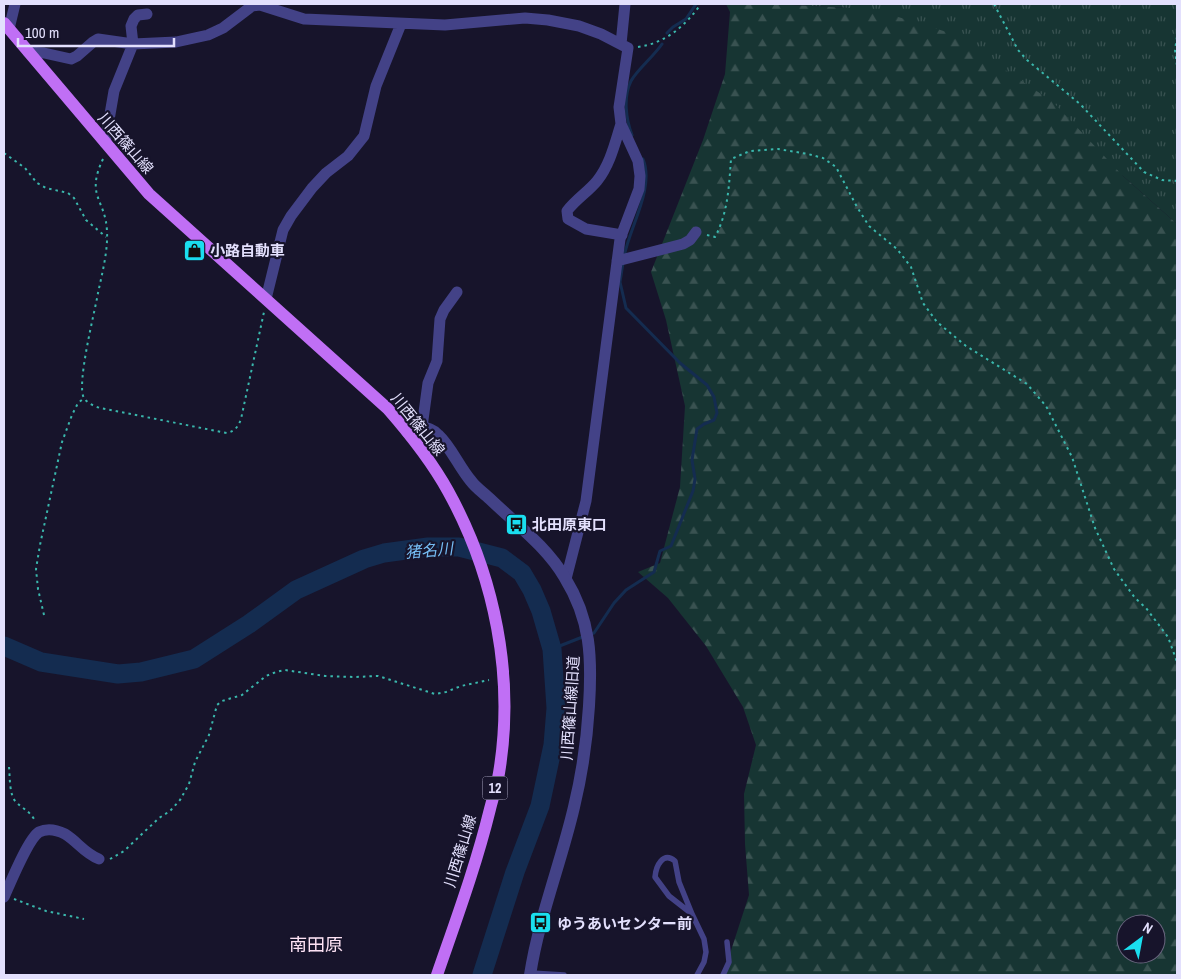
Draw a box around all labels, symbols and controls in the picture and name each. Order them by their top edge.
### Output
scale bar [18,15,174,47]
text: 100 m [25,22,59,43]
street label: 川西篠山線 [93,108,159,178]
shop icon: 小路自動車 [182,238,206,262]
place label: 小路自動車 [210,240,285,261]
street label: 川西篠山線 [386,388,450,460]
bus stop icon: 北田原東口 [504,512,528,536]
place label: 北田原東口 [532,514,607,535]
water label: 猪名川 [404,537,456,563]
street label: 川西篠山線旧道 [556,655,584,761]
road number: 12 [482,776,508,800]
street label: 川西篠山線 [439,812,481,890]
bus stop icon: ゆうあいセンター前 [529,911,553,935]
place label: ゆうあいセンター前 [557,913,692,934]
north arrow [1116,914,1166,964]
text: N [1140,918,1156,938]
district label: 南田原 [289,932,343,957]

